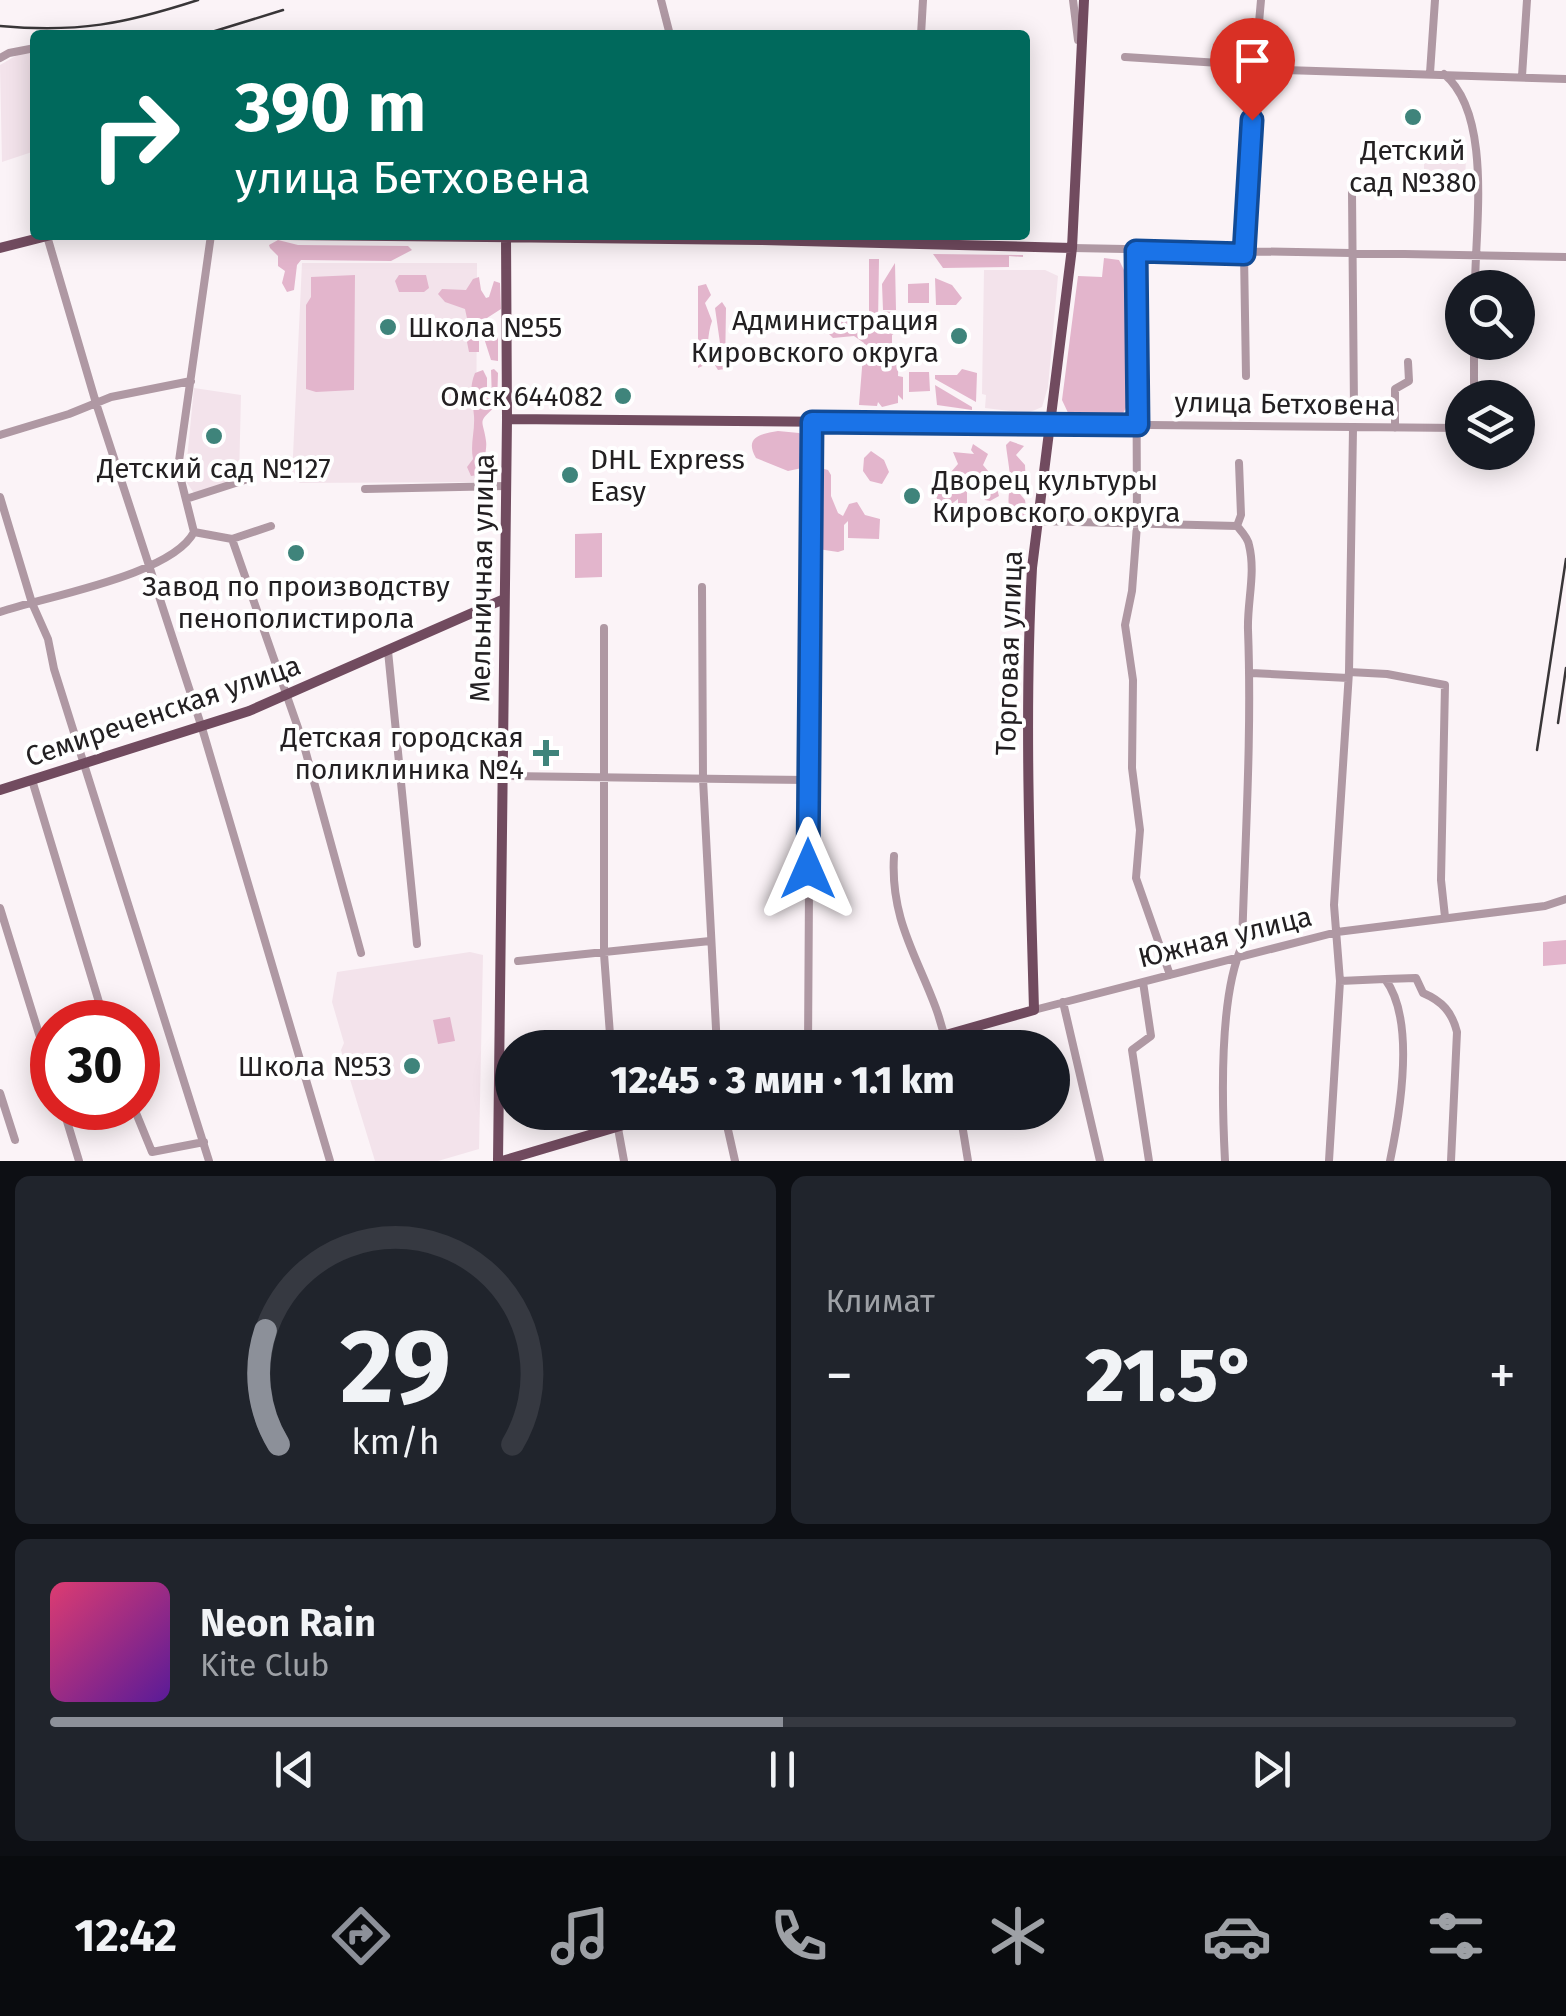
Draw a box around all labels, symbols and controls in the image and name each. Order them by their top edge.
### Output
pin [1210,18,1295,121]
icon: arrive [1225,33,1280,88]
text: 390 m [235,66,427,150]
icon: right [70,70,200,200]
marker: Детский сад №380 [1402,106,1424,128]
place label: Детский сад №380 [1349,134,1477,199]
text: улица Бетховена [235,151,591,205]
map controls [1445,270,1535,470]
button: search [1445,270,1535,360]
place label: Администрация Кировского округа [691,304,939,369]
place label: Школа №55 [408,311,562,344]
marker: Школа №55 [377,316,399,338]
marker: Администрация Кировского округа [948,325,970,347]
place label: Омск 644082 [440,380,603,413]
button: layers [1445,380,1535,470]
marker: Омск 644082 [612,385,634,407]
street label: улица Бетховена [1174,386,1396,422]
marker: Детский сад №127 [203,425,225,447]
place label: DHL Express Easy [590,443,745,508]
place label: Детский сад №127 [96,452,331,485]
street label: Мельничная улица [463,453,501,703]
marker: DHL Express Easy [559,464,581,486]
place label: Дворец культуры Кировского округа [931,464,1180,529]
marker: Дворец культуры Кировского округа [901,485,923,507]
marker: Завод по производству пенополистирола [285,542,307,564]
street label: Торговая улица [989,550,1029,756]
place label: Завод по производству пенополистирола [142,570,450,635]
street label: Семиреченская улица [21,648,305,774]
place label: Детская городская поликлиника №4 [280,721,524,786]
marker: Детская городская поликлиника №4 [533,740,559,766]
position arrow [756,817,860,921]
street label: Южная улица [1135,899,1315,975]
speed limit sign: 30 [30,1000,160,1130]
place label: Школа №53 [238,1050,392,1083]
marker: Школа №53 [401,1055,423,1077]
text: 12:45 · 3 мин · 1.1 km [611,1057,954,1103]
text: Климат [826,1282,935,1320]
text: 29 [340,1305,451,1430]
text: 21.5° [1085,1331,1256,1421]
text: − [826,1343,853,1409]
text: + [1489,1343,1516,1409]
text: km/h [351,1421,439,1463]
text: Neon Rain [200,1600,376,1646]
text: Kite Club [200,1646,329,1684]
icon: previous [267,1742,322,1797]
icon: pause [755,1742,810,1797]
icon: next [1244,1742,1299,1797]
icon: directions [326,1901,396,1971]
icon: music [545,1901,615,1971]
icon: phone [764,1901,834,1971]
icon: climate [983,1901,1053,1971]
icon: car [1202,1901,1272,1971]
icon: filters [1421,1901,1491,1971]
text: 12:42 [75,1909,177,1963]

